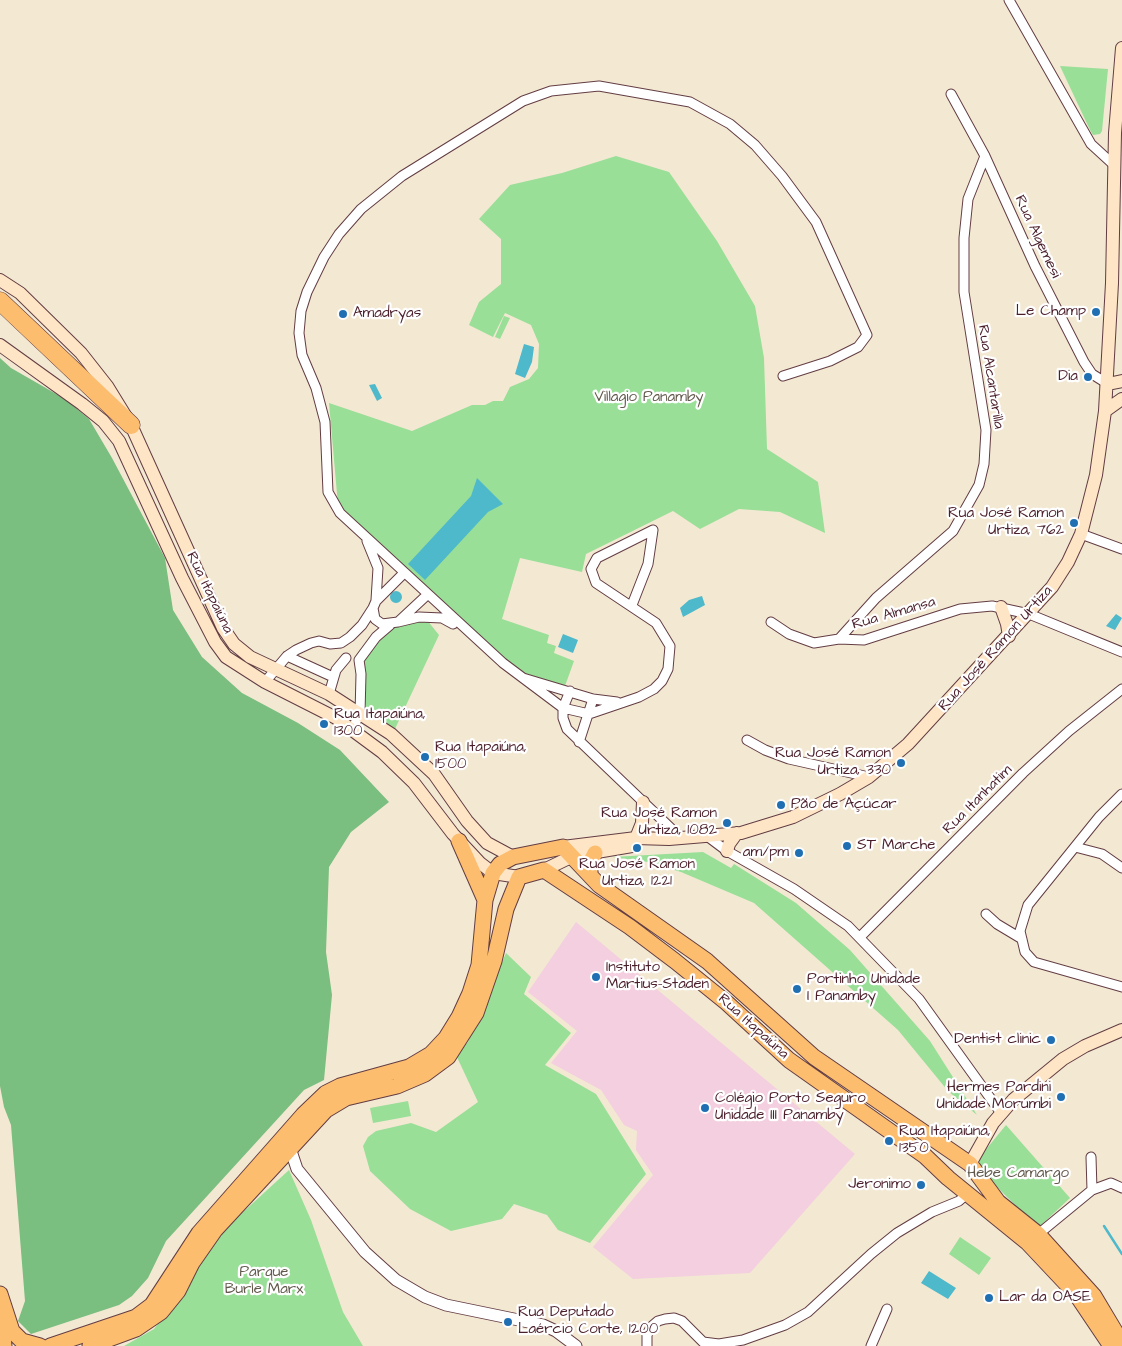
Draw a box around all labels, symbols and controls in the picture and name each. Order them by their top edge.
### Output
street label: Rua Algemesi [1010,193,1064,281]
place label: Le Champ [1016,303,1086,321]
place label: Amadryas [353,305,421,323]
marker: Le Champ [1090,306,1102,318]
marker: Amadryas [337,308,349,320]
street label: Rua Alcantarilla [973,324,1007,430]
place label: Dia [1058,368,1078,386]
marker: Dia [1082,371,1094,383]
park label: Villagio Panamby [594,389,704,407]
place label: Rua José Ramon Urtiza, 762 [948,505,1064,540]
marker: Rua José Ramon Urtiza, 762 [1068,517,1080,529]
street label: Rua Itapaiúna [181,549,237,637]
street label: Rua José Ramon Urtiza [935,583,1057,715]
street label: Rua Almansa [850,594,938,634]
place label: Rua Itapaiúna, 1300 [334,706,426,741]
marker: Rua Itapaiúna, 1300 [318,718,330,730]
place label: Rua Itapaiúna, 1500 [435,739,527,774]
place label: Rua José Ramon Urtiza, 330 [775,745,891,780]
marker: Rua Itapaiúna, 1500 [419,751,431,763]
marker: Rua José Ramon Urtiza, 330 [895,757,907,769]
street label: Rua Itanhatim [940,762,1016,838]
place label: Pão de Açúcar [791,796,897,814]
marker: Pão de Açúcar [775,799,787,811]
place label: Rua José Ramon Urtiza, 1082 [601,805,717,840]
marker: Rua José Ramon Urtiza, 1082 [721,817,733,829]
place label: ST Marche [857,837,935,855]
marker: ST Marche [841,840,853,852]
marker: Rua José Ramon Urtiza, 1221 [631,842,643,854]
place label: am/pm [743,844,789,862]
marker: am/pm [793,847,805,859]
place label: Rua José Ramon Urtiza, 1221 [579,856,695,891]
place label: Instituto Martius-Staden [606,959,709,994]
marker: Instituto Martius-Staden [590,971,602,983]
place label: Portinho Unidade I Panamby [807,971,920,1006]
marker: Portinho Unidade I Panamby [791,983,803,995]
street label: Rua Itapaiúna [714,991,792,1063]
place label: Dentist clinic [954,1031,1041,1049]
marker: Dentist clinic [1045,1034,1057,1046]
place label: Hermes Pardini Unidade Morumbi [937,1079,1051,1114]
place label: Colégio Porto Seguro Unidade III Panamby [715,1090,866,1125]
marker: Hermes Pardini Unidade Morumbi [1055,1091,1067,1103]
marker: Colégio Porto Seguro Unidade III Panamby [699,1102,711,1114]
place label: Rua Itapaiúna, 1350 [899,1123,991,1158]
marker: Rua Itapaiúna, 1350 [883,1135,895,1147]
park label: Hebe Camargo [967,1165,1069,1183]
place label: Jeronimo [848,1176,911,1194]
marker: Jeronimo [915,1179,927,1191]
park label: Parque Burle Marx [225,1264,303,1299]
place label: Lar da OASE [999,1289,1091,1307]
marker: Lar da OASE [983,1292,995,1304]
place label: Rua Deputado Laércio Corte, 1200 [518,1304,658,1339]
marker: Rua Deputado Laércio Corte, 1200 [502,1316,514,1328]

